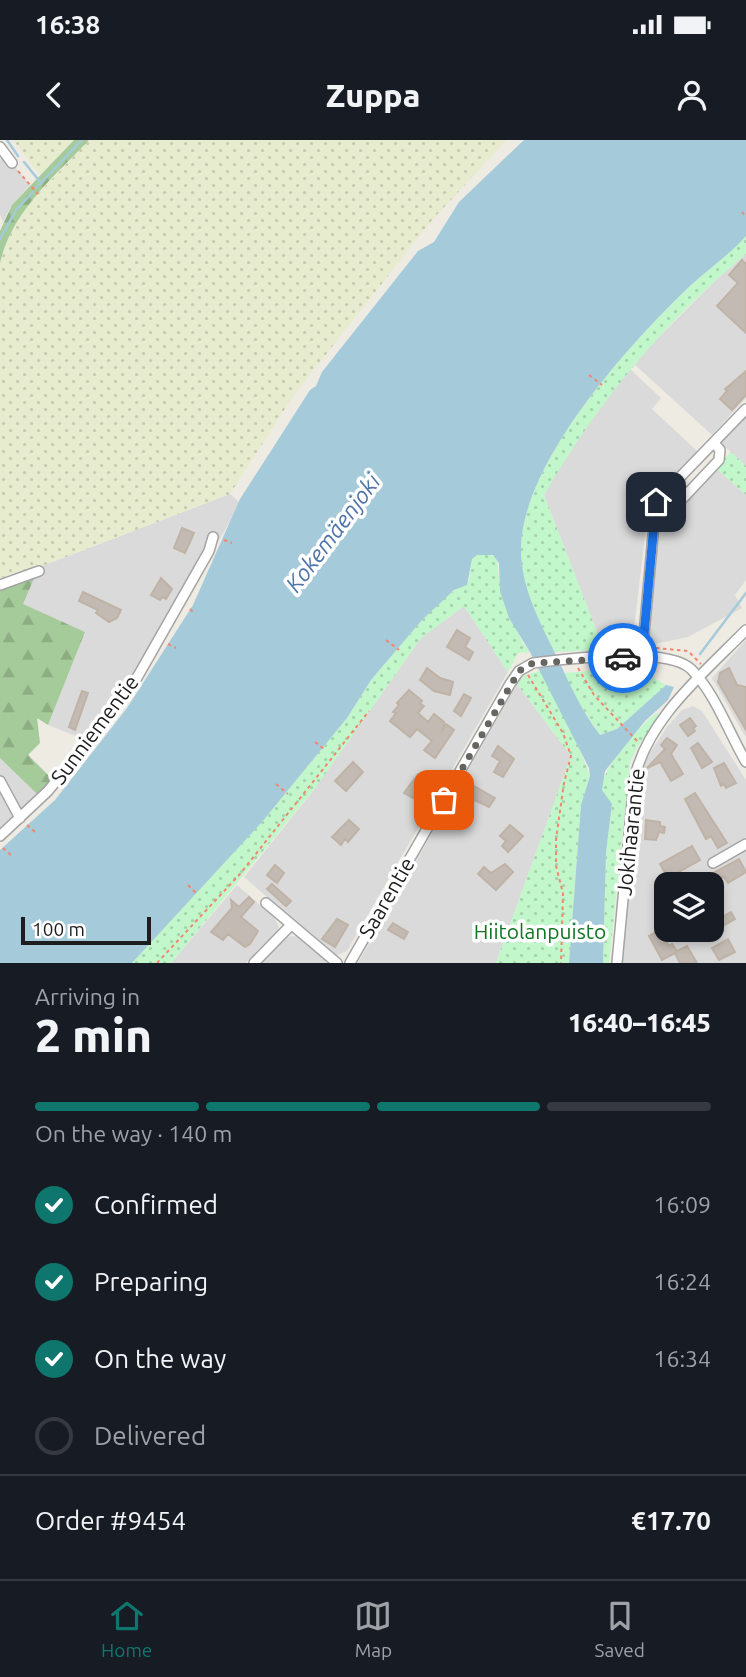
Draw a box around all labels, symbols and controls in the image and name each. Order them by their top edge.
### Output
text: 16:38 [35,10,100,39]
icon: back [35,76,73,114]
icon: person [673,76,711,114]
text: Zuppa [326,77,420,113]
water label: Kokemäenjoki [280,468,386,596]
pin [626,472,686,532]
icon: home [637,483,675,521]
courier [588,623,658,693]
icon: car [604,639,642,677]
street label: Sunniementie [45,670,143,789]
street label: Jokihaarantie [611,767,649,897]
pin [414,770,474,830]
icon: bag [425,781,463,819]
street label: Saarentie [353,853,419,942]
map controls [654,872,724,942]
button: layers [654,872,724,942]
scale bar [21,914,150,946]
text: 100 m [32,918,85,940]
park label: Hiitolanpuisto [474,919,606,943]
text: Arriving in [35,984,140,1009]
text: 16:40–16:45 [568,1008,711,1037]
text: 2 min [35,1009,152,1061]
text: On the way · 140 m [35,1121,232,1146]
icon: check [35,1186,73,1224]
text: Confirmed [94,1190,218,1219]
text: 16:09 [653,1192,711,1217]
icon: check [35,1263,73,1301]
text: Preparing [94,1267,208,1296]
text: 16:24 [653,1269,711,1294]
icon: check [35,1340,73,1378]
text: On the way [94,1344,226,1373]
text: 16:34 [653,1346,711,1371]
text: Delivered [94,1421,206,1450]
text: Order #9454 [35,1506,186,1535]
text: €17.70 [631,1506,711,1535]
tab: Home [101,1597,152,1661]
tab: Map [354,1597,392,1661]
tab: Saved [594,1597,645,1661]

